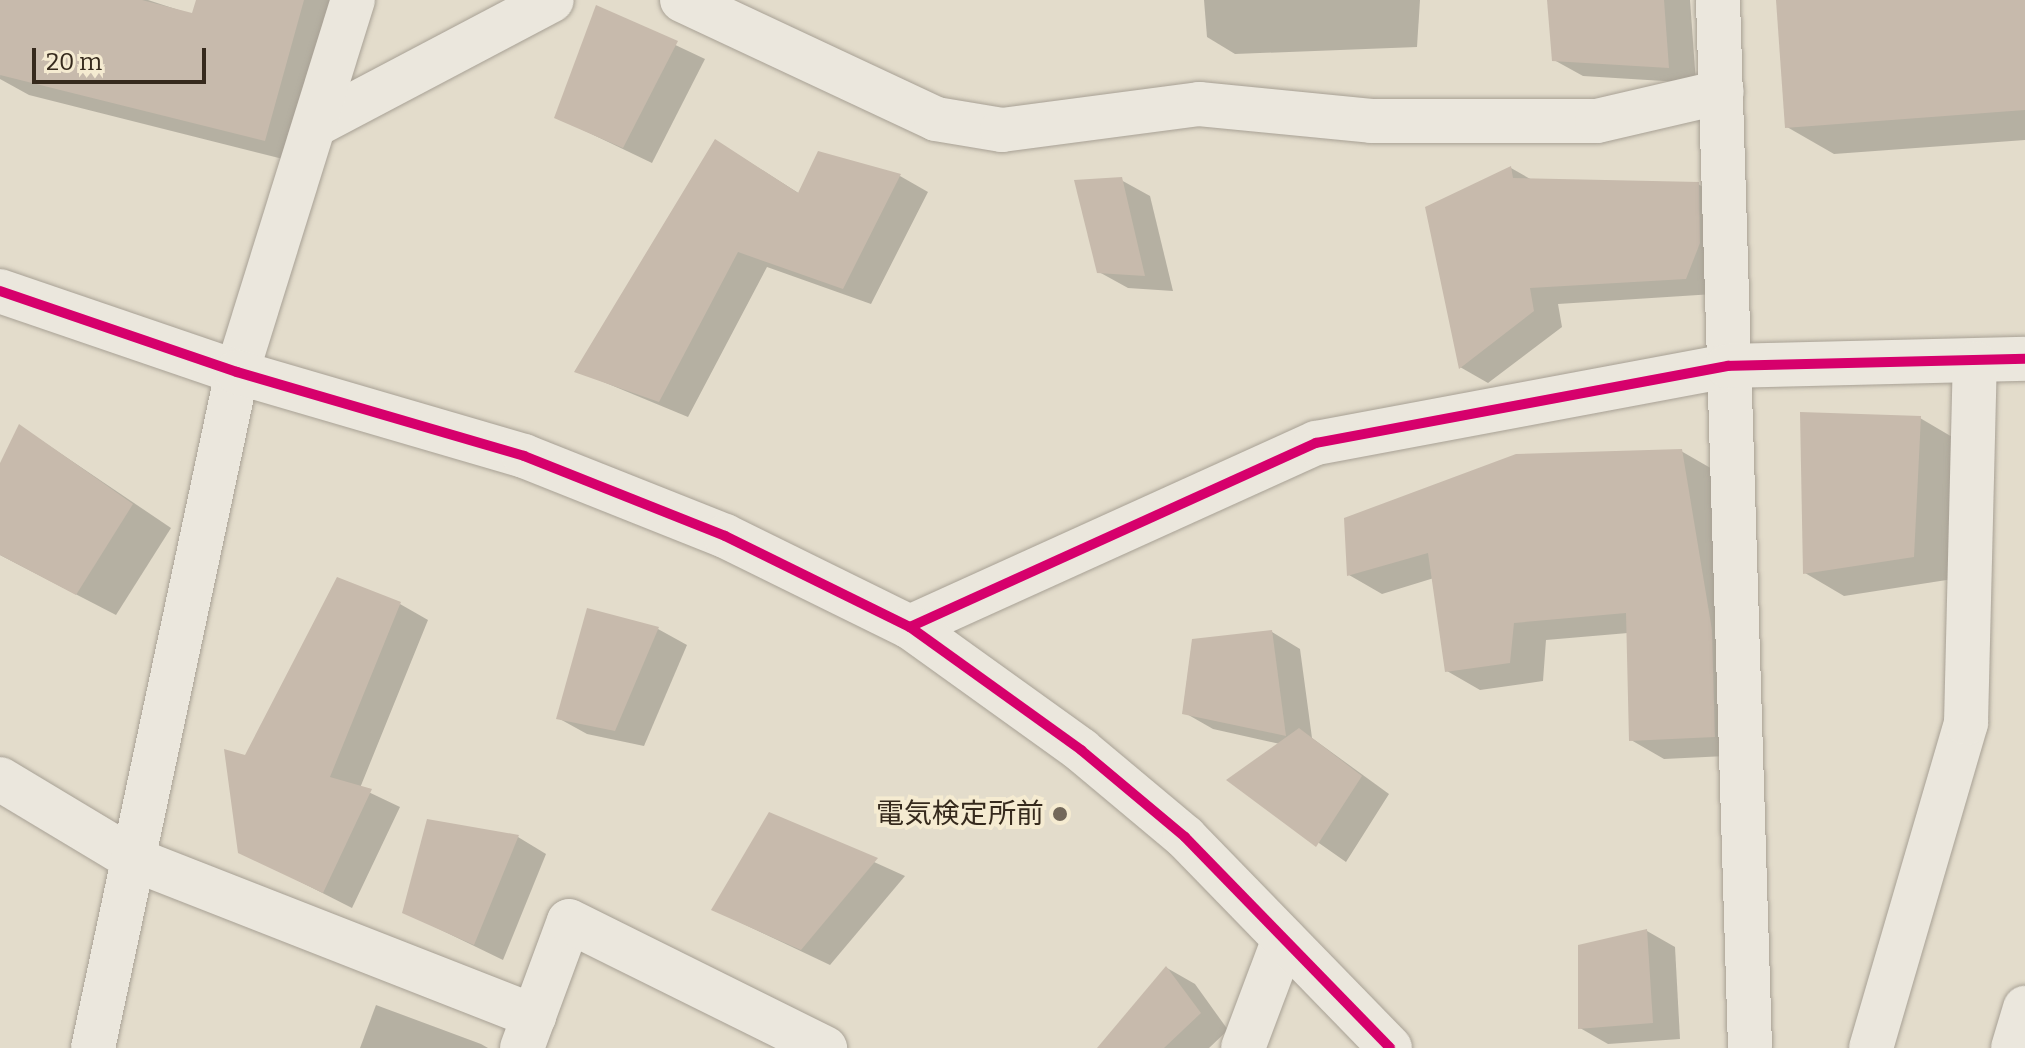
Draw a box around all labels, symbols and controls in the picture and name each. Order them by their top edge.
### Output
scale bar [36,32,210,82]
text: 20 m [46,48,102,76]
place label: 電気検定所前 [876,797,1044,831]
marker: 電気検定所前 [1051,805,1069,823]

